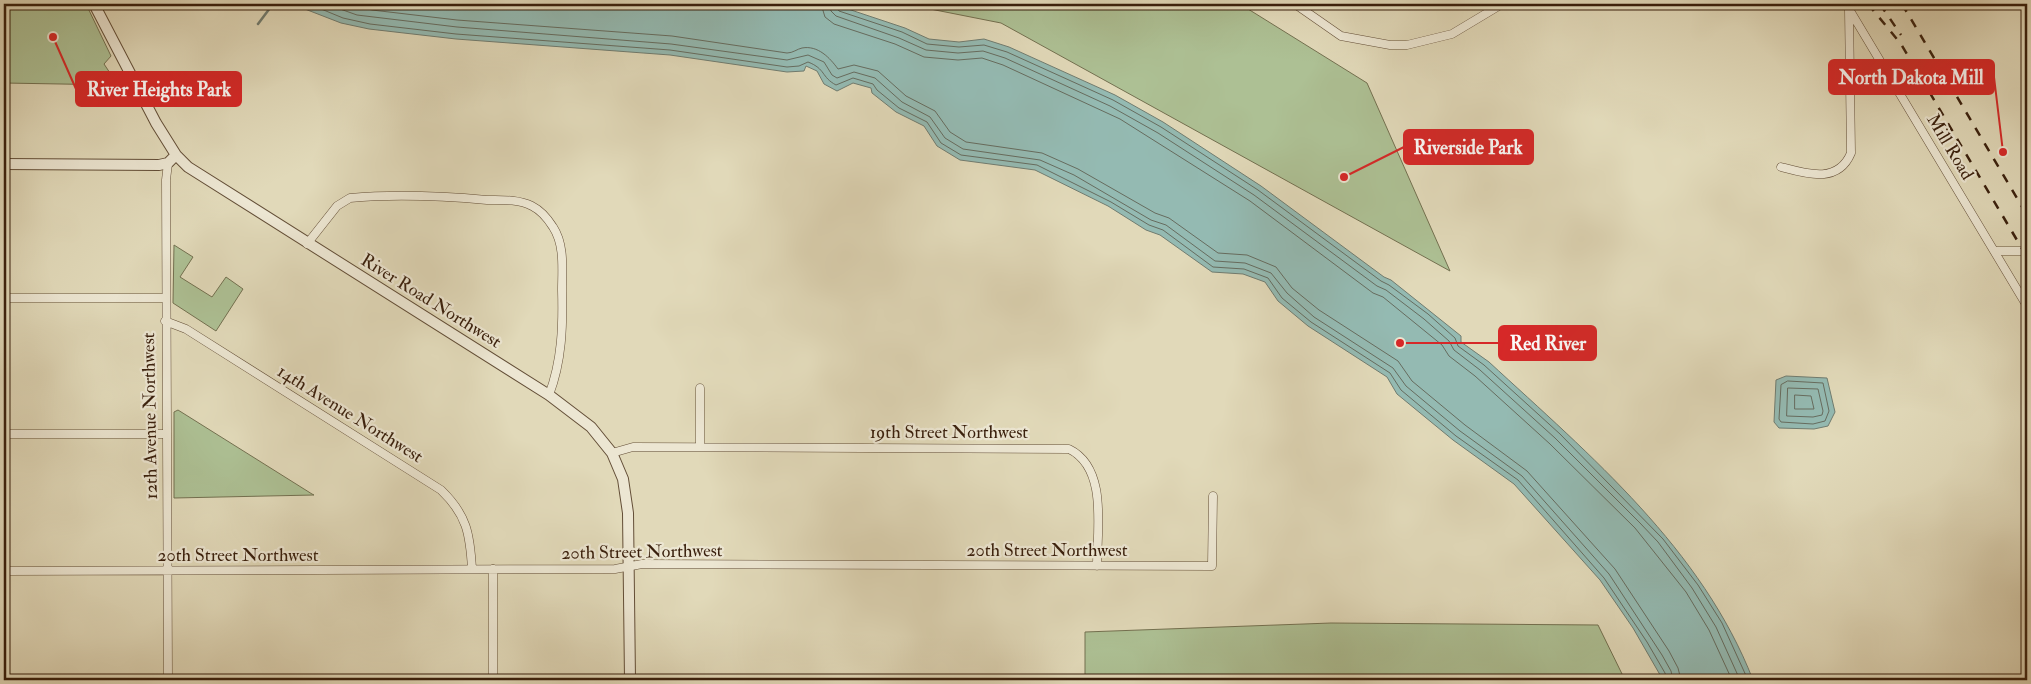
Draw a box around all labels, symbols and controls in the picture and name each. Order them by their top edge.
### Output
callout: North Dakota Mill [1829,60,1994,94]
text: North Dakota Mill [1837,66,1984,90]
callout: River Heights Park [76,72,241,106]
text: River Heights Park [87,78,232,103]
street label: Mill Road [1921,110,1979,184]
callout: Riverside Park [1404,130,1533,164]
text: Riverside Park [1414,136,1523,160]
street label: River Road Northwest [357,249,506,354]
callout: Red River [1499,326,1596,360]
street label: 12th Avenue Northwest [137,332,163,500]
text: Red River [1510,332,1587,356]
street label: 14th Avenue Northwest [273,360,427,468]
street label: 19th Street Northwest [870,421,1028,444]
street label: 20th Street Northwest [561,539,723,565]
street label: 20th Street Northwest [966,539,1128,562]
street label: 20th Street Northwest [157,544,319,567]

